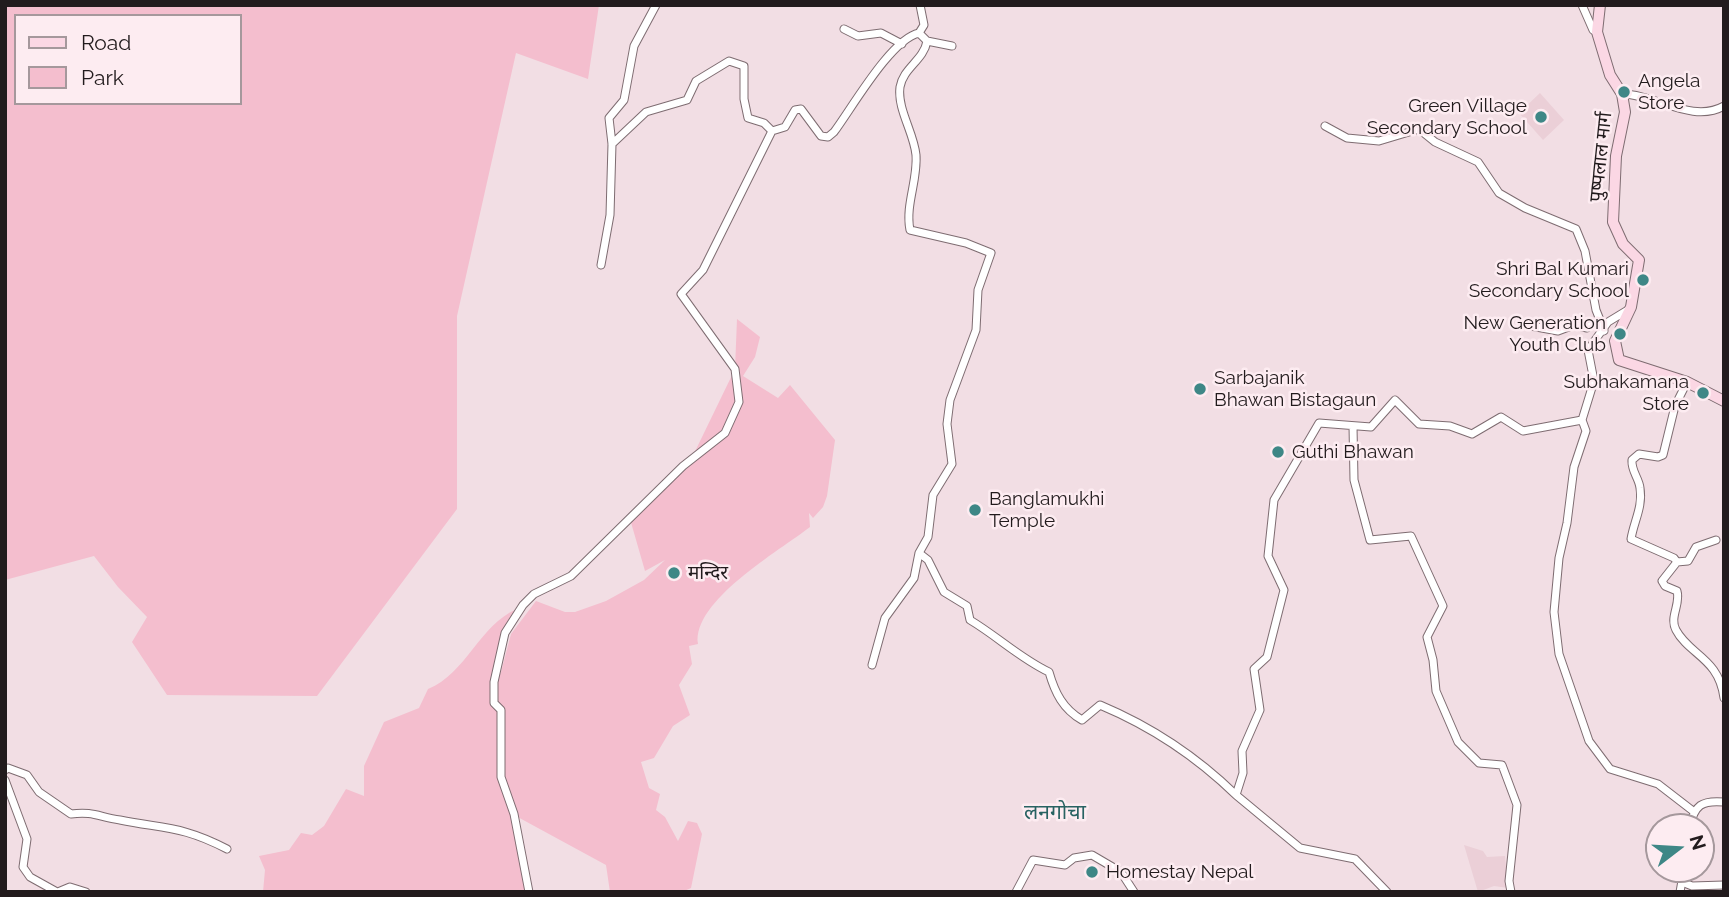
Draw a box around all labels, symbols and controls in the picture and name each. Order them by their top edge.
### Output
legend [14,14,242,105]
text: Road [81,30,131,55]
text: Park [81,65,124,90]
place label: Angela Store [1638,70,1700,114]
marker: Angela Store [1616,84,1632,100]
place label: Green Village Secondary School [1367,95,1527,139]
marker: Green Village Secondary School [1533,109,1549,125]
street label: पुष्पलाल मार्ग [1585,111,1617,203]
place label: Shri Bal Kumari Secondary School [1469,258,1629,302]
marker: Shri Bal Kumari Secondary School [1635,272,1651,288]
place label: New Generation Youth Club [1464,312,1606,356]
marker: New Generation Youth Club [1612,326,1628,342]
place label: Sarbajanik Bhawan Bistagaun [1214,367,1376,411]
place label: Subhakamana Store [1563,371,1689,415]
marker: Sarbajanik Bhawan Bistagaun [1192,381,1208,397]
marker: Subhakamana Store [1695,385,1711,401]
place label: Guthi Bhawan [1292,441,1414,463]
marker: Guthi Bhawan [1270,444,1286,460]
place label: Banglamukhi Temple [989,488,1104,532]
marker: Banglamukhi Temple [967,502,983,518]
place label: मन्दिर [688,562,728,584]
marker: मन्दिर [666,565,682,581]
district label: लनगोचा [1024,800,1086,826]
north arrow [1645,813,1715,883]
text: N [1686,832,1711,853]
place label: Homestay Nepal [1106,861,1253,883]
marker: Homestay Nepal [1084,864,1100,880]

